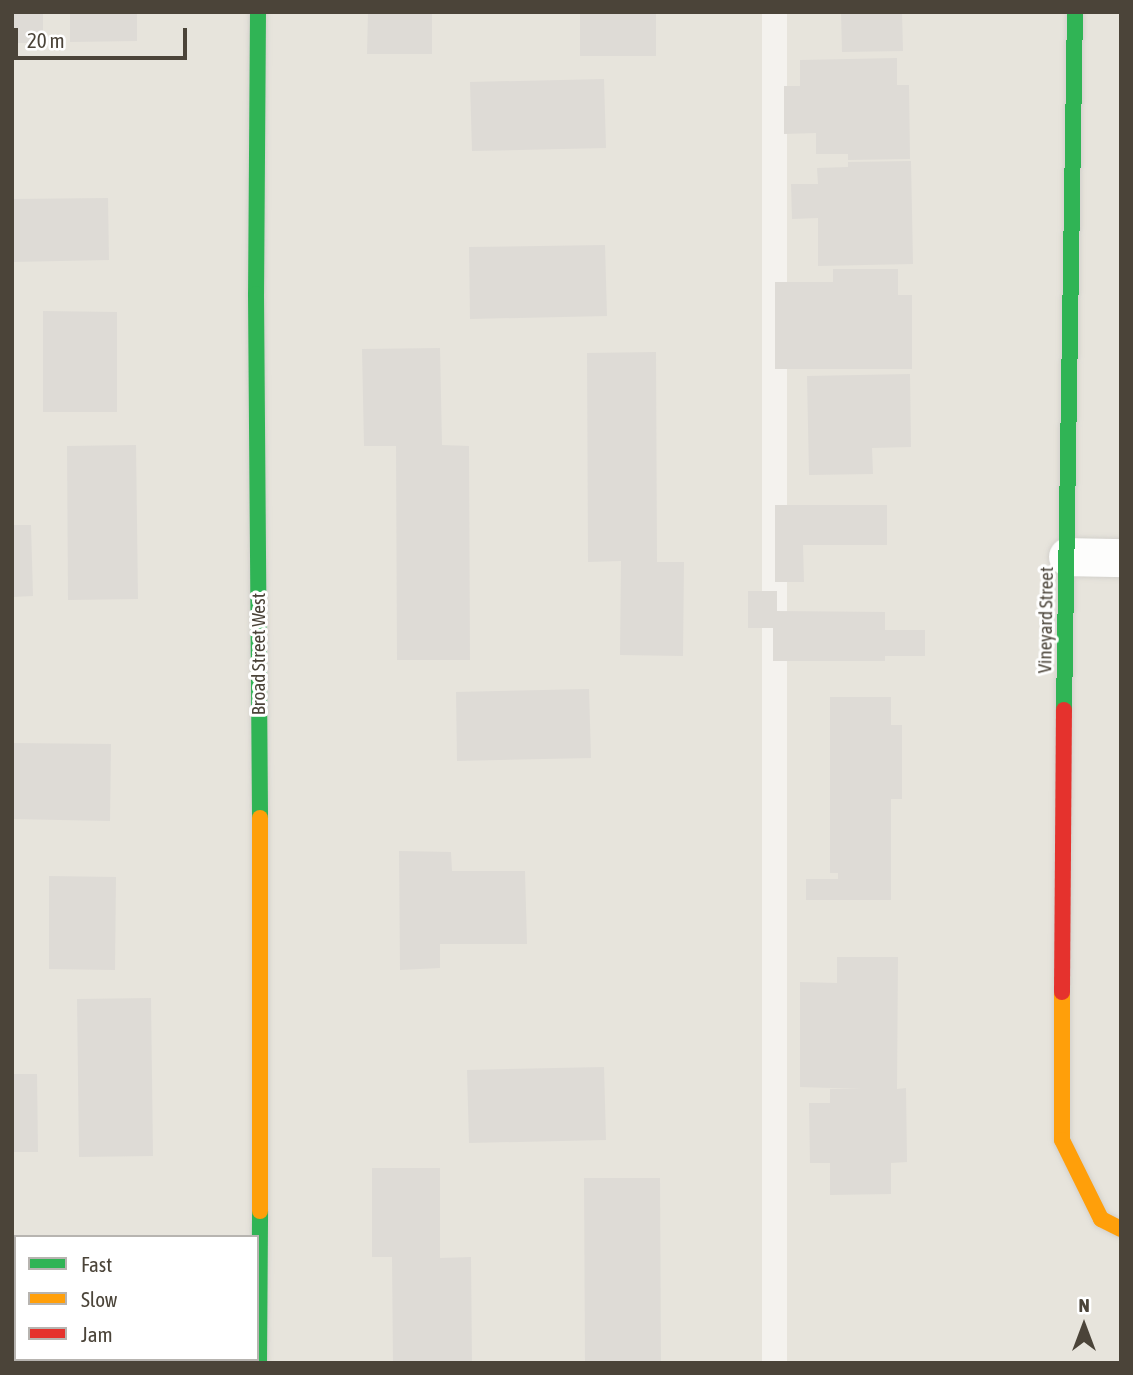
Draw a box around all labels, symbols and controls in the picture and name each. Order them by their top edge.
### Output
scale bar [18,14,191,58]
text: 20 m [27,28,65,52]
street label: Vineyard Street [1034,566,1058,674]
street label: Broad Street West [248,593,270,715]
legend [14,1235,259,1361]
text: Fast [81,1252,112,1276]
text: Slow [81,1287,117,1311]
north arrow [1049,1291,1119,1361]
text: N [1078,1294,1090,1316]
text: Jam [81,1322,113,1346]

